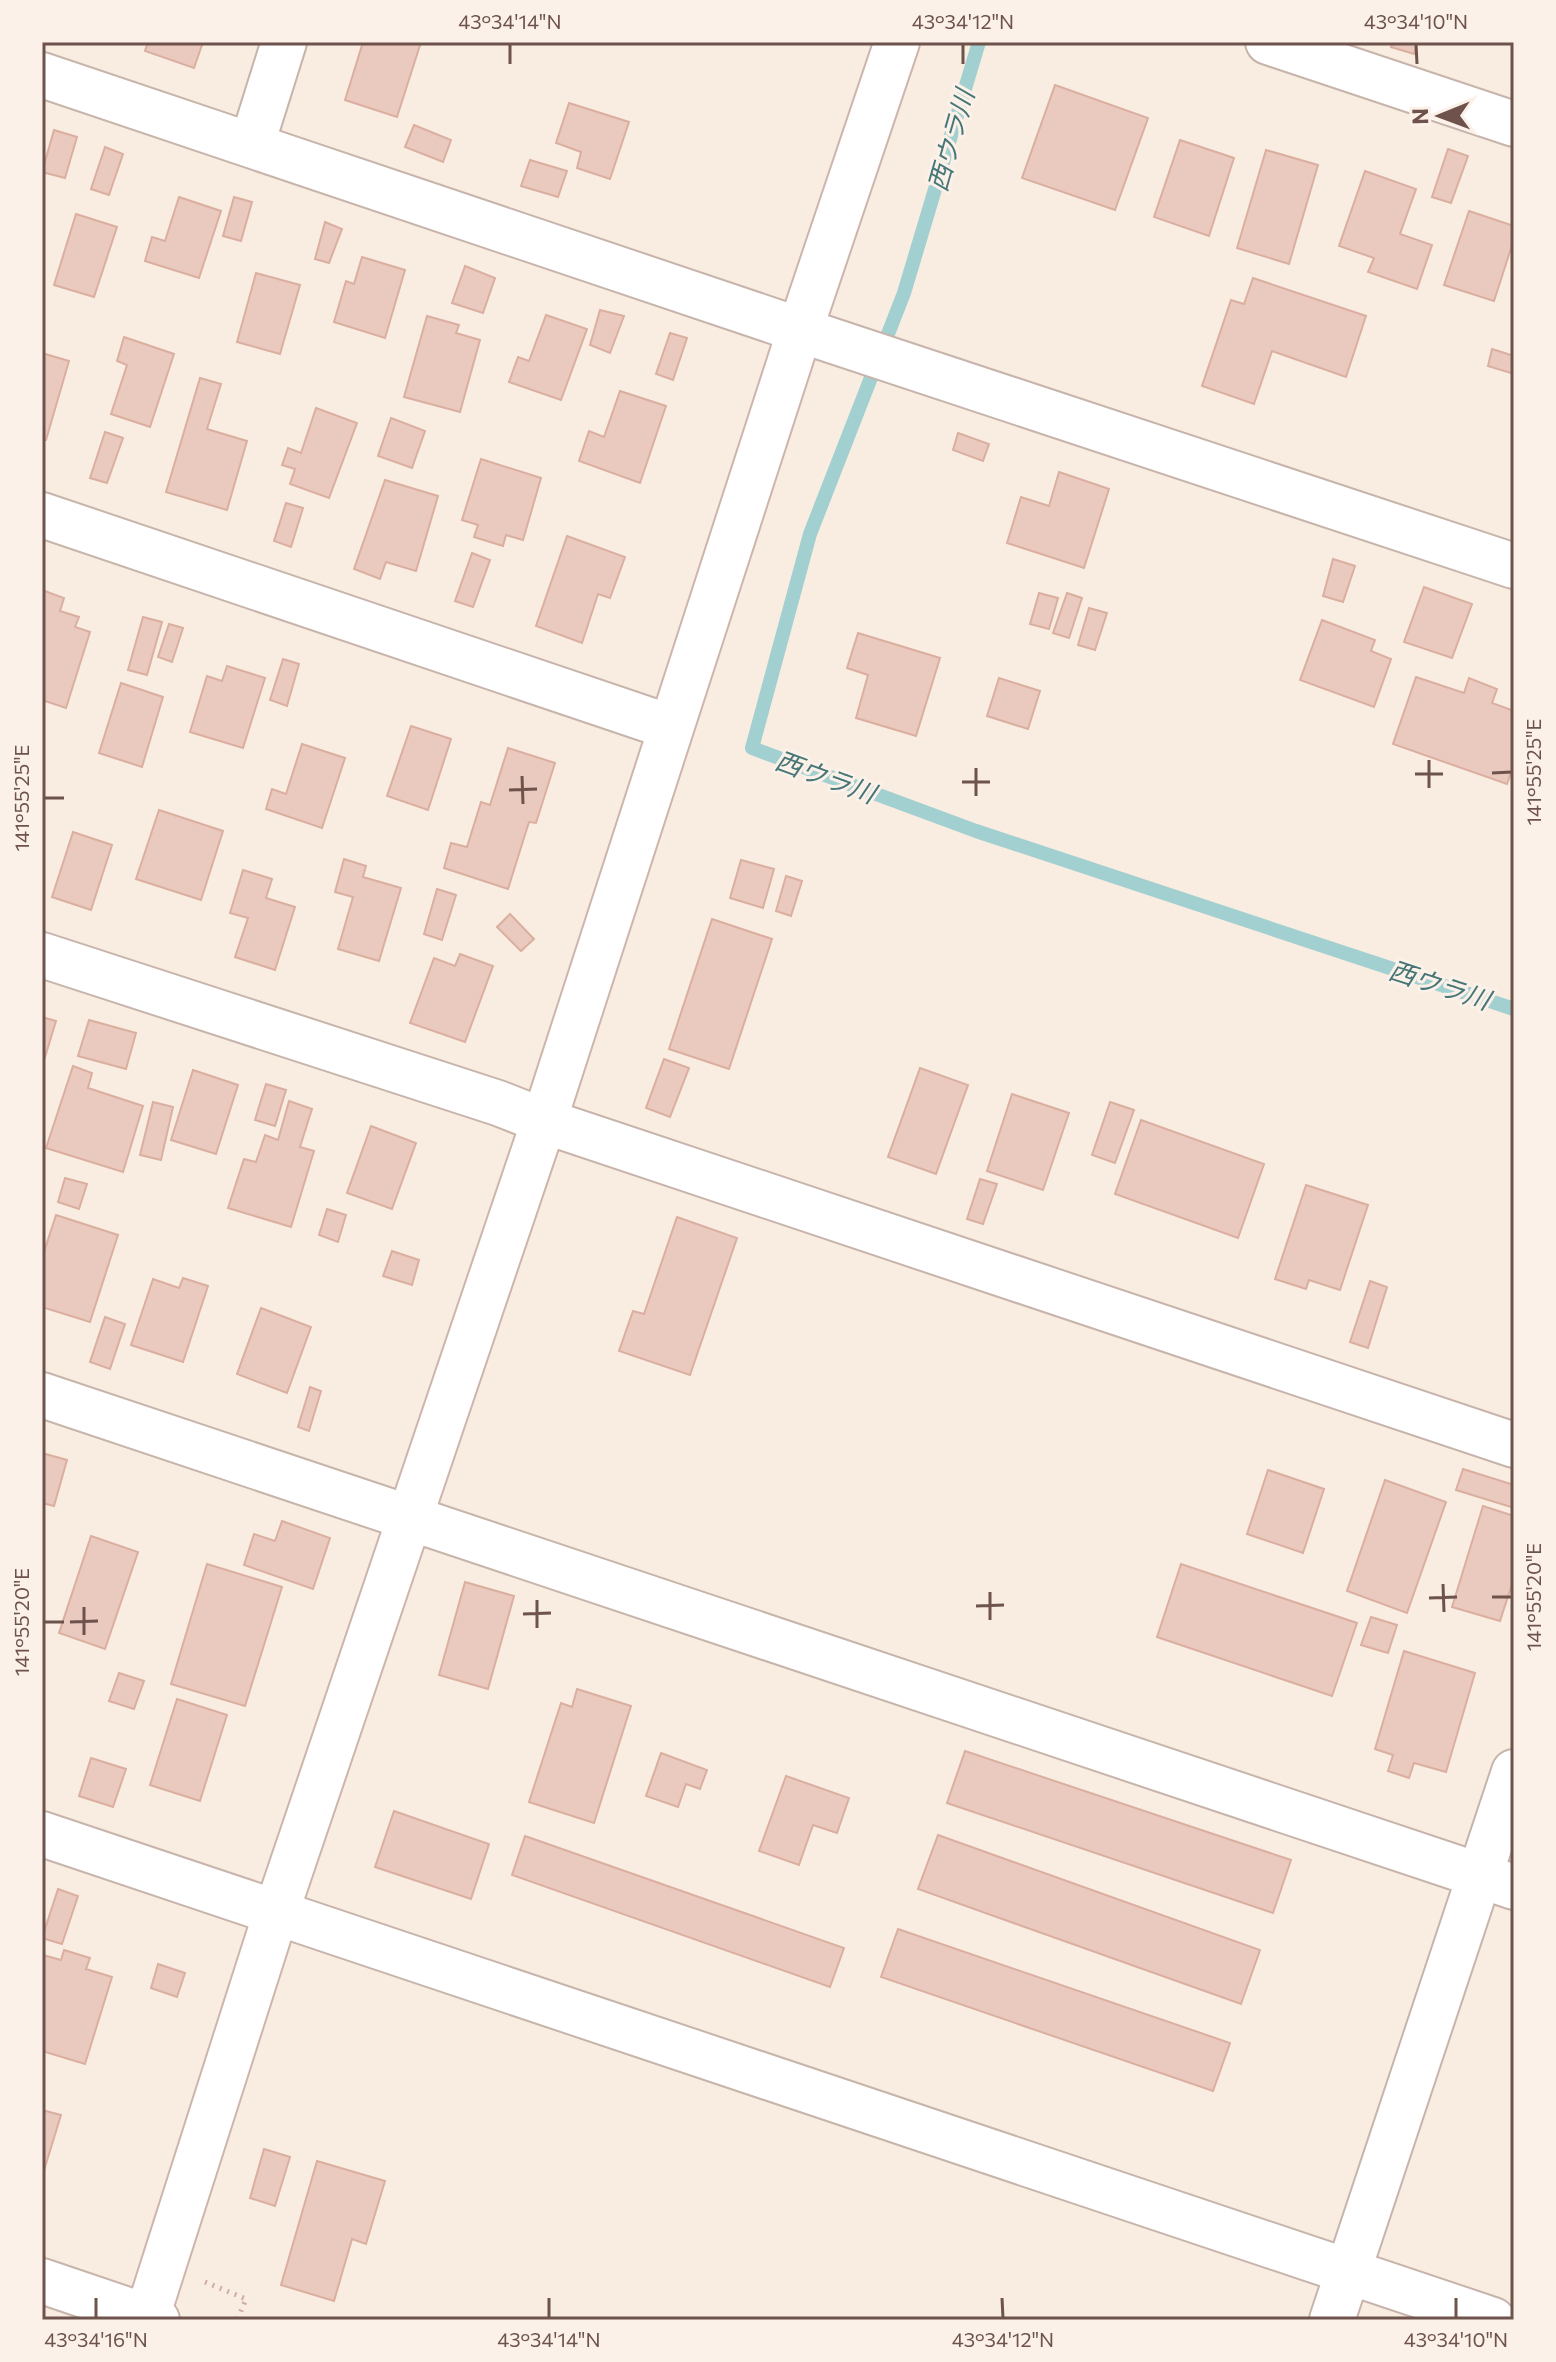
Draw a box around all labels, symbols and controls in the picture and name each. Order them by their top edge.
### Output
text: 43°34'14"N [458,9,562,33]
text: 43°34'12"N [912,9,1014,33]
text: 43°34'10"N [1364,9,1468,33]
north arrow [1400,76,1480,156]
water label: 西ウラ川 [921,83,980,194]
text: N [1406,108,1433,125]
text: 141°55'25"E [1521,719,1545,825]
water label: 西ウラ川 [772,744,883,809]
text: 141°55'25"E [9,745,33,851]
water label: 西ウラ川 [1386,953,1497,1016]
text: 141°55'20"E [1521,1543,1545,1651]
text: 141°55'20"E [9,1568,33,1676]
text: 43°34'16"N [44,2327,148,2351]
text: 43°34'14"N [497,2327,601,2351]
text: 43°34'12"N [952,2327,1054,2351]
text: 43°34'10"N [1404,2327,1508,2351]

